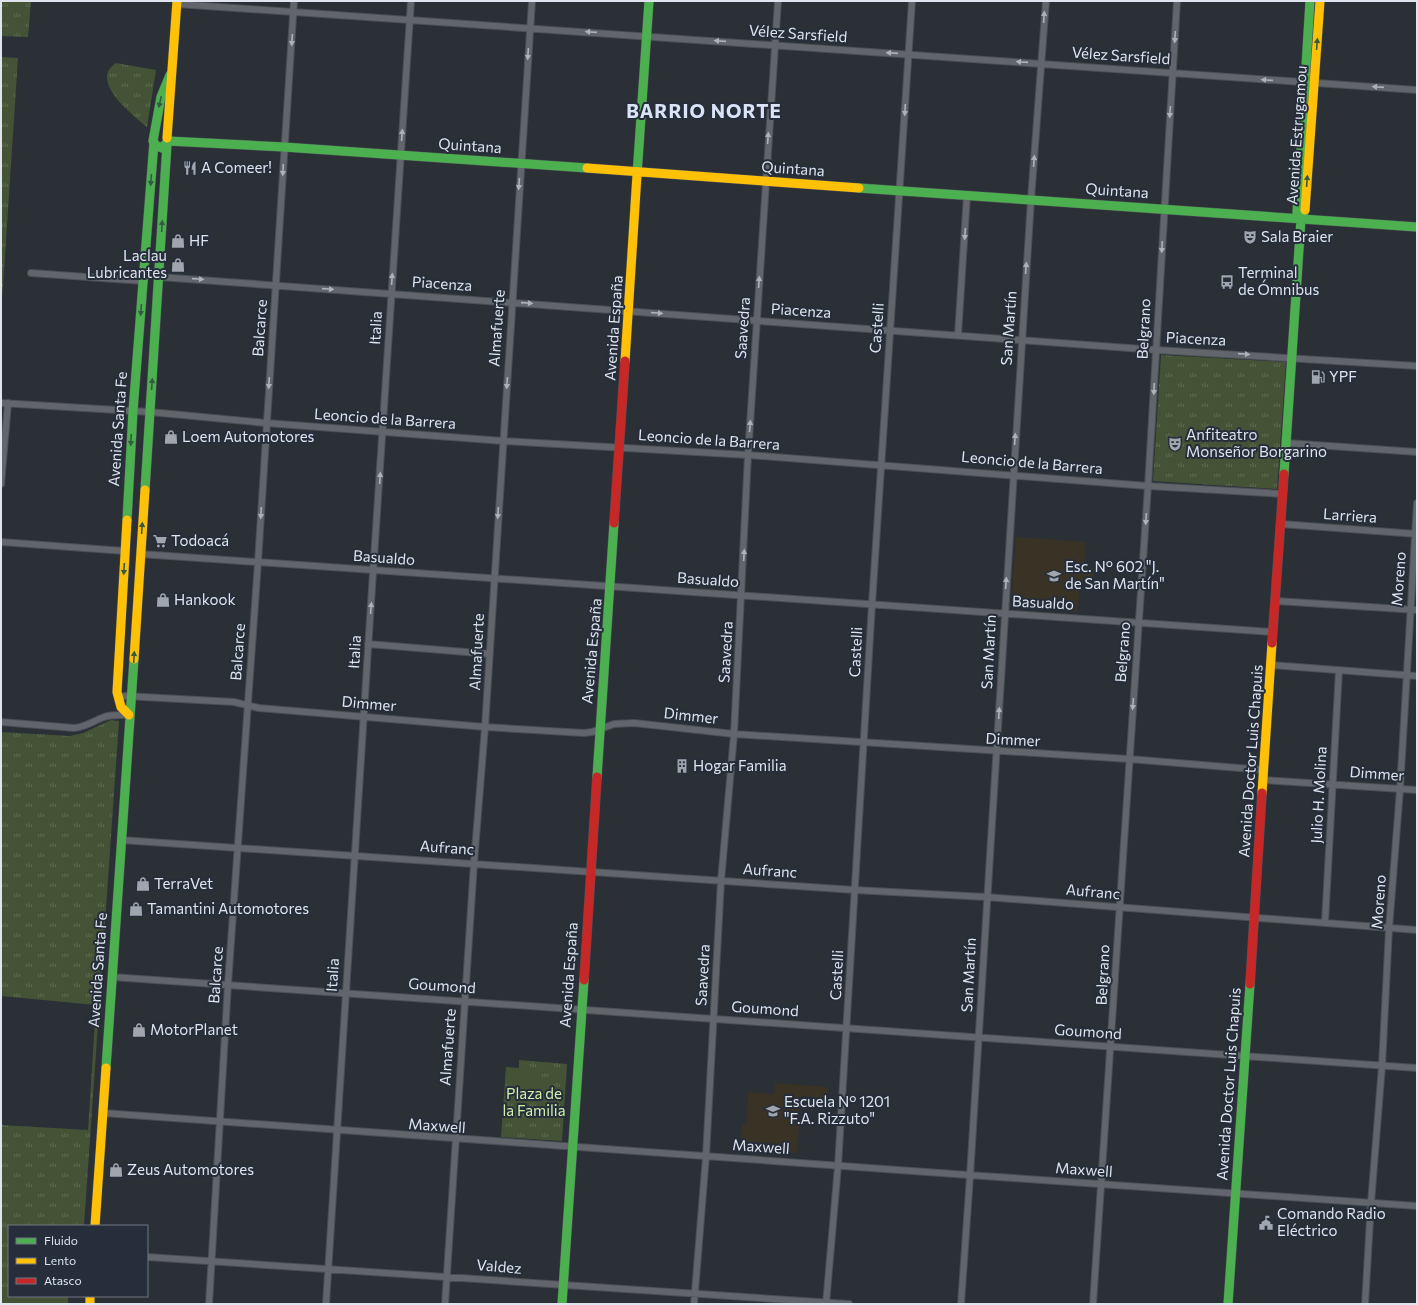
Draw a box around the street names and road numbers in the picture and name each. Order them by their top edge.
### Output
street label: Vélez Sarsfield [748,21,848,45]
street label: Vélez Sarsfield [1071,43,1171,67]
street label: Avenida Estrugamou [1282,65,1310,205]
street label: Quintana [438,134,502,156]
street label: Quintana [761,157,825,179]
street label: Quintana [1085,179,1149,201]
street label: Piacenza [411,272,473,294]
street label: Avenida España [600,275,626,381]
street label: Almafuerte [484,289,508,367]
street label: San Martín [996,290,1020,366]
street label: Saavedra [731,296,753,359]
street label: Balcarce [248,298,270,357]
street label: Belgrano [1132,298,1154,360]
street label: Piacenza [770,299,832,321]
street label: Castelli [865,302,887,354]
street label: Italia [365,311,385,345]
street label: Piacenza [1165,327,1227,349]
street label: Avenida Santa Fe [104,371,130,487]
street label: Leoncio de la Barrera [314,404,457,432]
street label: Leoncio de la Barrera [638,425,781,453]
street label: Leoncio de la Barrera [961,447,1104,477]
street label: Larriera [1323,504,1378,526]
street label: Basualdo [353,546,416,568]
street label: Moreno [1387,551,1409,607]
street label: Basualdo [677,568,740,590]
street label: Basualdo [1012,591,1075,613]
street label: Avenida España [577,597,605,704]
street label: Almafuerte [465,613,487,691]
street label: San Martín [977,614,999,690]
street label: Saavedra [714,621,736,683]
street label: Belgrano [1111,621,1133,683]
street label: Balcarce [226,622,248,681]
street label: Castelli [845,626,865,678]
street label: Italia [344,635,364,669]
street label: Avenida Doctor Luis Chapuis [1234,664,1266,858]
street label: Dimmer [341,692,397,714]
street label: Dimmer [663,703,719,727]
street label: Dimmer [985,729,1041,749]
street label: Julio H. Molina [1306,746,1330,844]
street label: Dimmer [1349,762,1405,784]
street label: Aufranc [419,836,475,858]
street label: Aufranc [742,859,798,881]
street label: Moreno [1367,874,1389,930]
street label: Aufranc [1065,880,1121,902]
street label: Avenida Santa Fe [84,912,110,1028]
street label: Avenida España [555,922,581,1028]
street label: San Martín [957,937,979,1013]
street label: Saavedra [691,944,713,1006]
street label: Belgrano [1091,944,1113,1006]
street label: Balcarce [204,945,226,1004]
street label: Castelli [826,949,846,1001]
street label: Italia [322,957,342,992]
street label: Goumond [408,974,476,996]
street label: Avenida Doctor Luis Chapuis [1212,987,1244,1181]
street label: Goumond [731,997,799,1019]
street label: Almafuerte [435,1008,459,1086]
street label: Goumond [1054,1020,1122,1042]
street label: Maxwell [408,1114,466,1136]
street label: Maxwell [732,1135,790,1157]
street label: Maxwell [1055,1158,1113,1180]
street label: Valdez [476,1255,522,1277]

